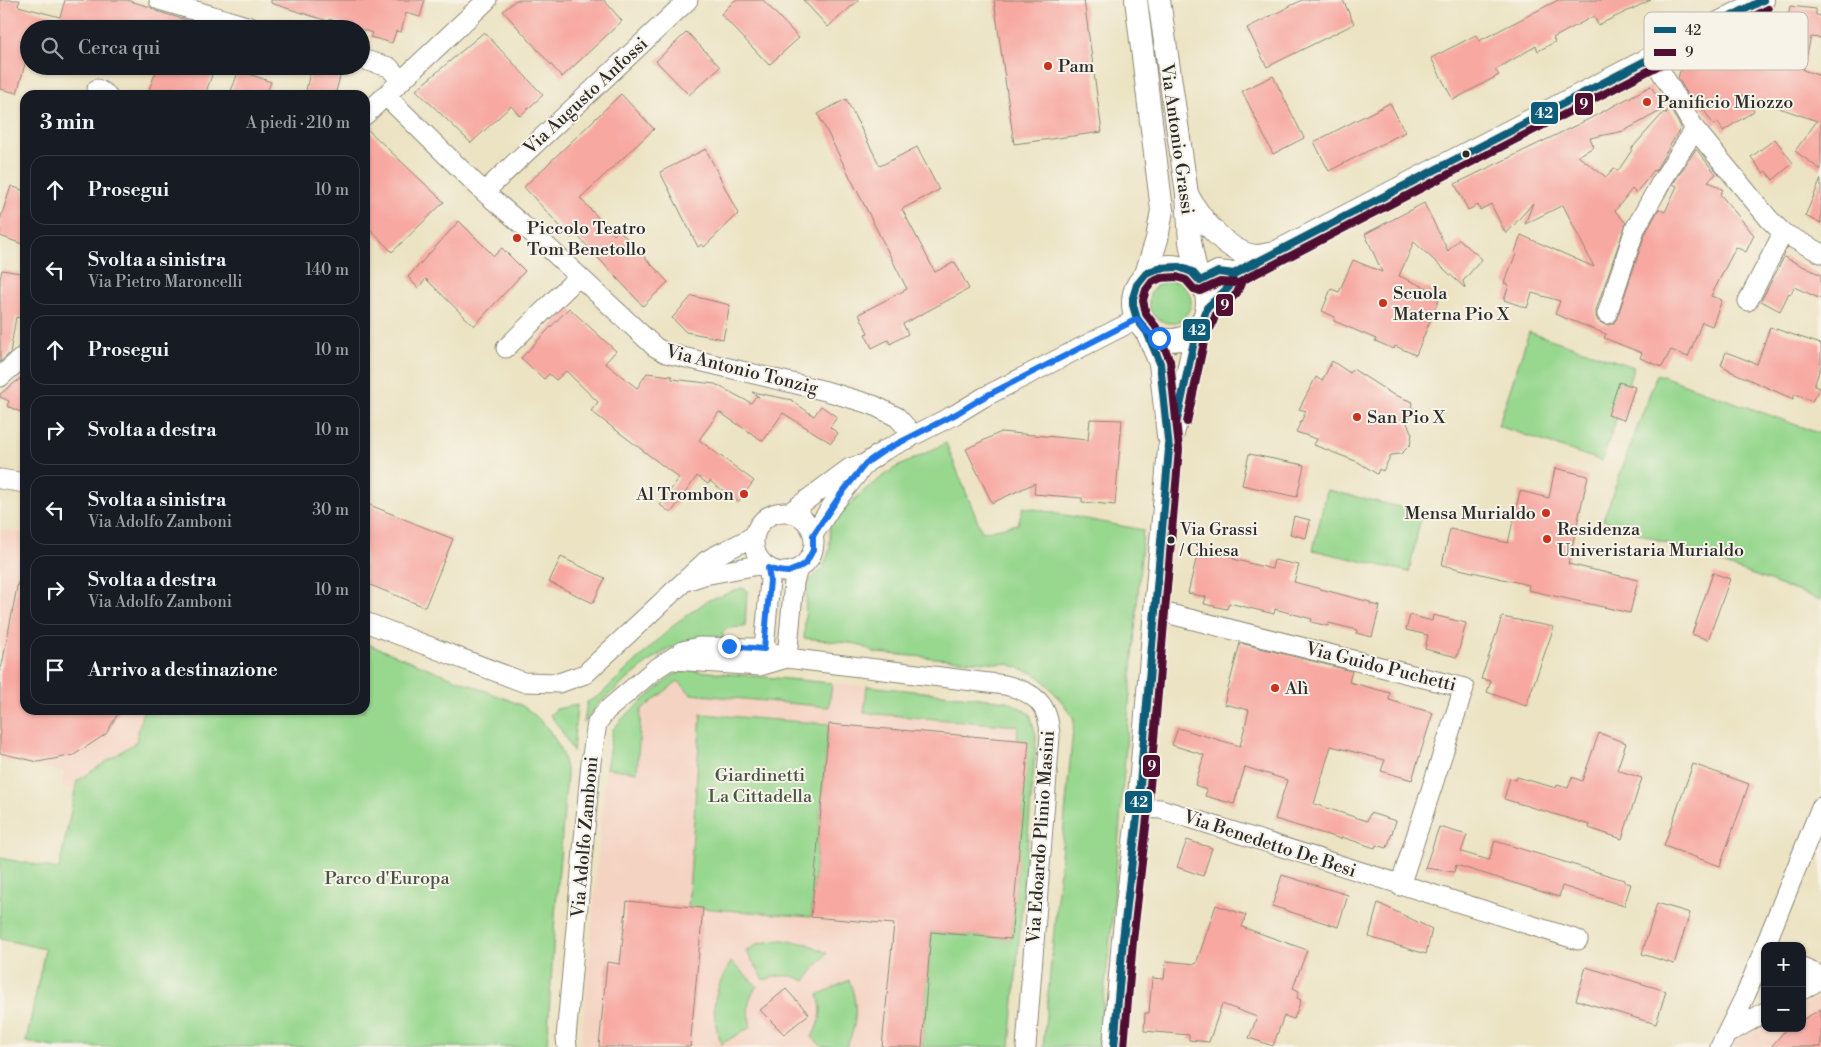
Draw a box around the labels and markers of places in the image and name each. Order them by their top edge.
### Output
place label: Pam [1058,55,1094,78]
marker: Pam [1042,60,1054,72]
place label: Panificio Miozzo [1657,91,1793,114]
marker: Panificio Miozzo [1641,96,1653,108]
unlabelled marker [1461,149,1471,159]
place label: Piccolo Teatro Tom Benetollo [527,217,646,261]
marker: Piccolo Teatro Tom Benetollo [511,232,523,244]
place label: Scuola Materna Pio X [1393,282,1510,326]
marker: Scuola Materna Pio X [1377,297,1389,309]
place label: San Pio X [1367,406,1446,429]
marker: San Pio X [1351,411,1363,423]
place label: Al Trombon [635,483,734,506]
marker: Al Trombon [738,488,750,500]
place label: Mensa Murialdo [1405,502,1536,525]
marker: Mensa Murialdo [1540,507,1552,519]
place label: Residenza Univeristaria Murialdo [1557,518,1744,562]
place label: Via Grassi / Chiesa [1179,519,1258,562]
marker: Residenza Univeristaria Murialdo [1541,533,1553,545]
marker: Via Grassi / Chiesa [1166,535,1176,545]
place label: Alì [1284,677,1309,700]
marker: Alì [1269,682,1281,694]

